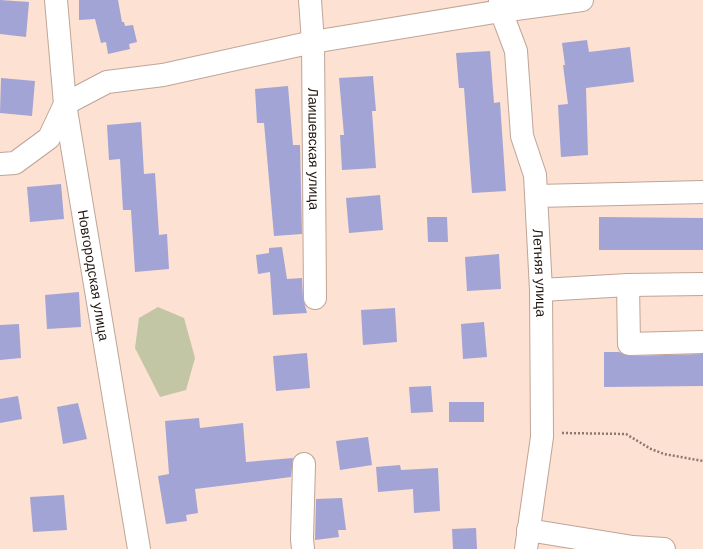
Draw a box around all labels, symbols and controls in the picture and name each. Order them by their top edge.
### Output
street label: Лаишевская улица [305,88,322,210]
street label: Новгородская улица [75,209,112,342]
street label: Летняя улица [530,228,549,317]

